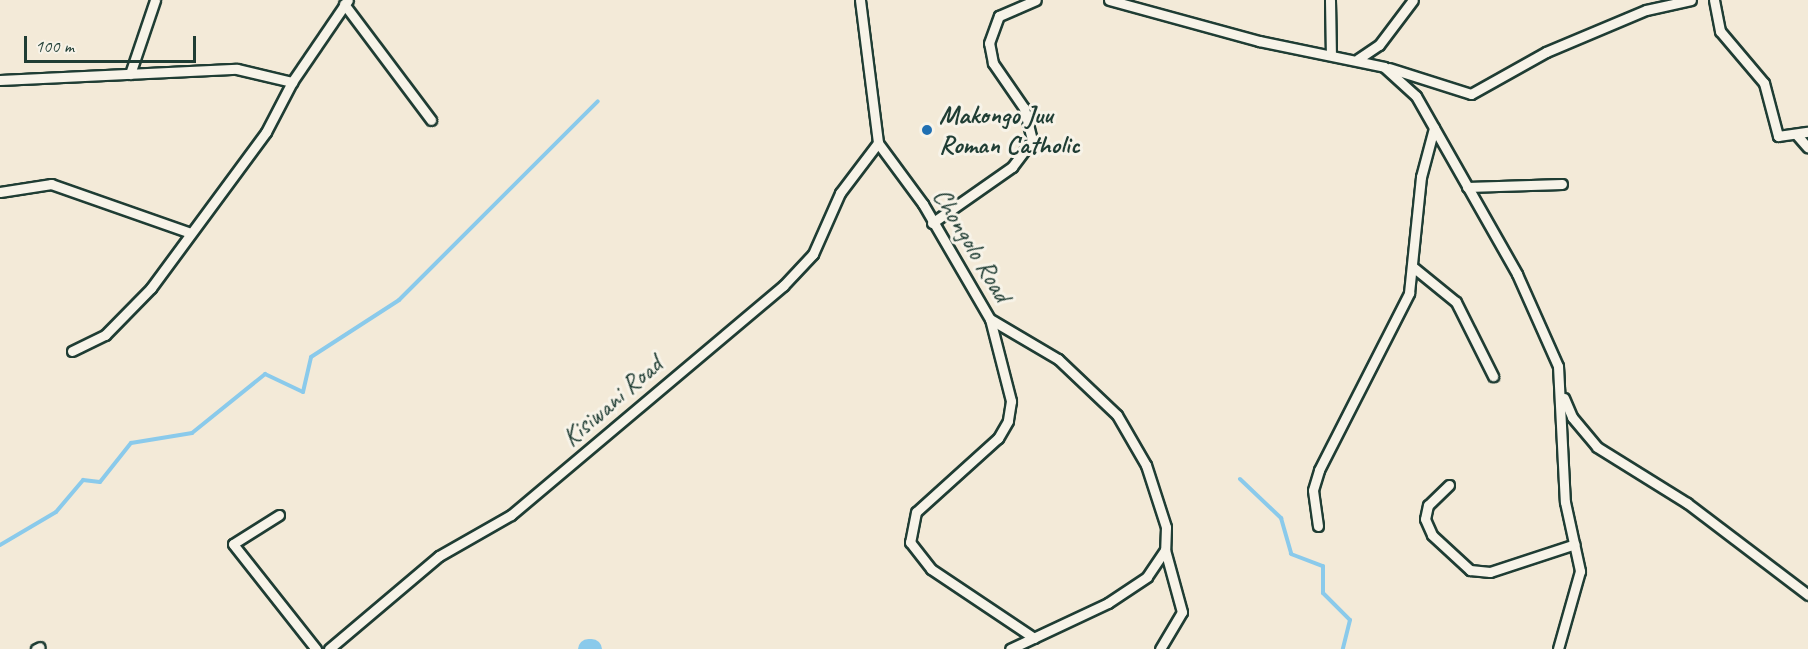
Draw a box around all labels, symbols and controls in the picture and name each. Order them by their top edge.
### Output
scale bar [27,24,200,62]
text: 100 m [35,35,74,57]
place label: Makongo Juu Roman Catholic [939,99,1079,160]
marker: Makongo Juu Roman Catholic [920,123,934,137]
street label: Chongolo Road [926,183,1018,307]
street label: Kisiwani Road [556,349,668,453]

